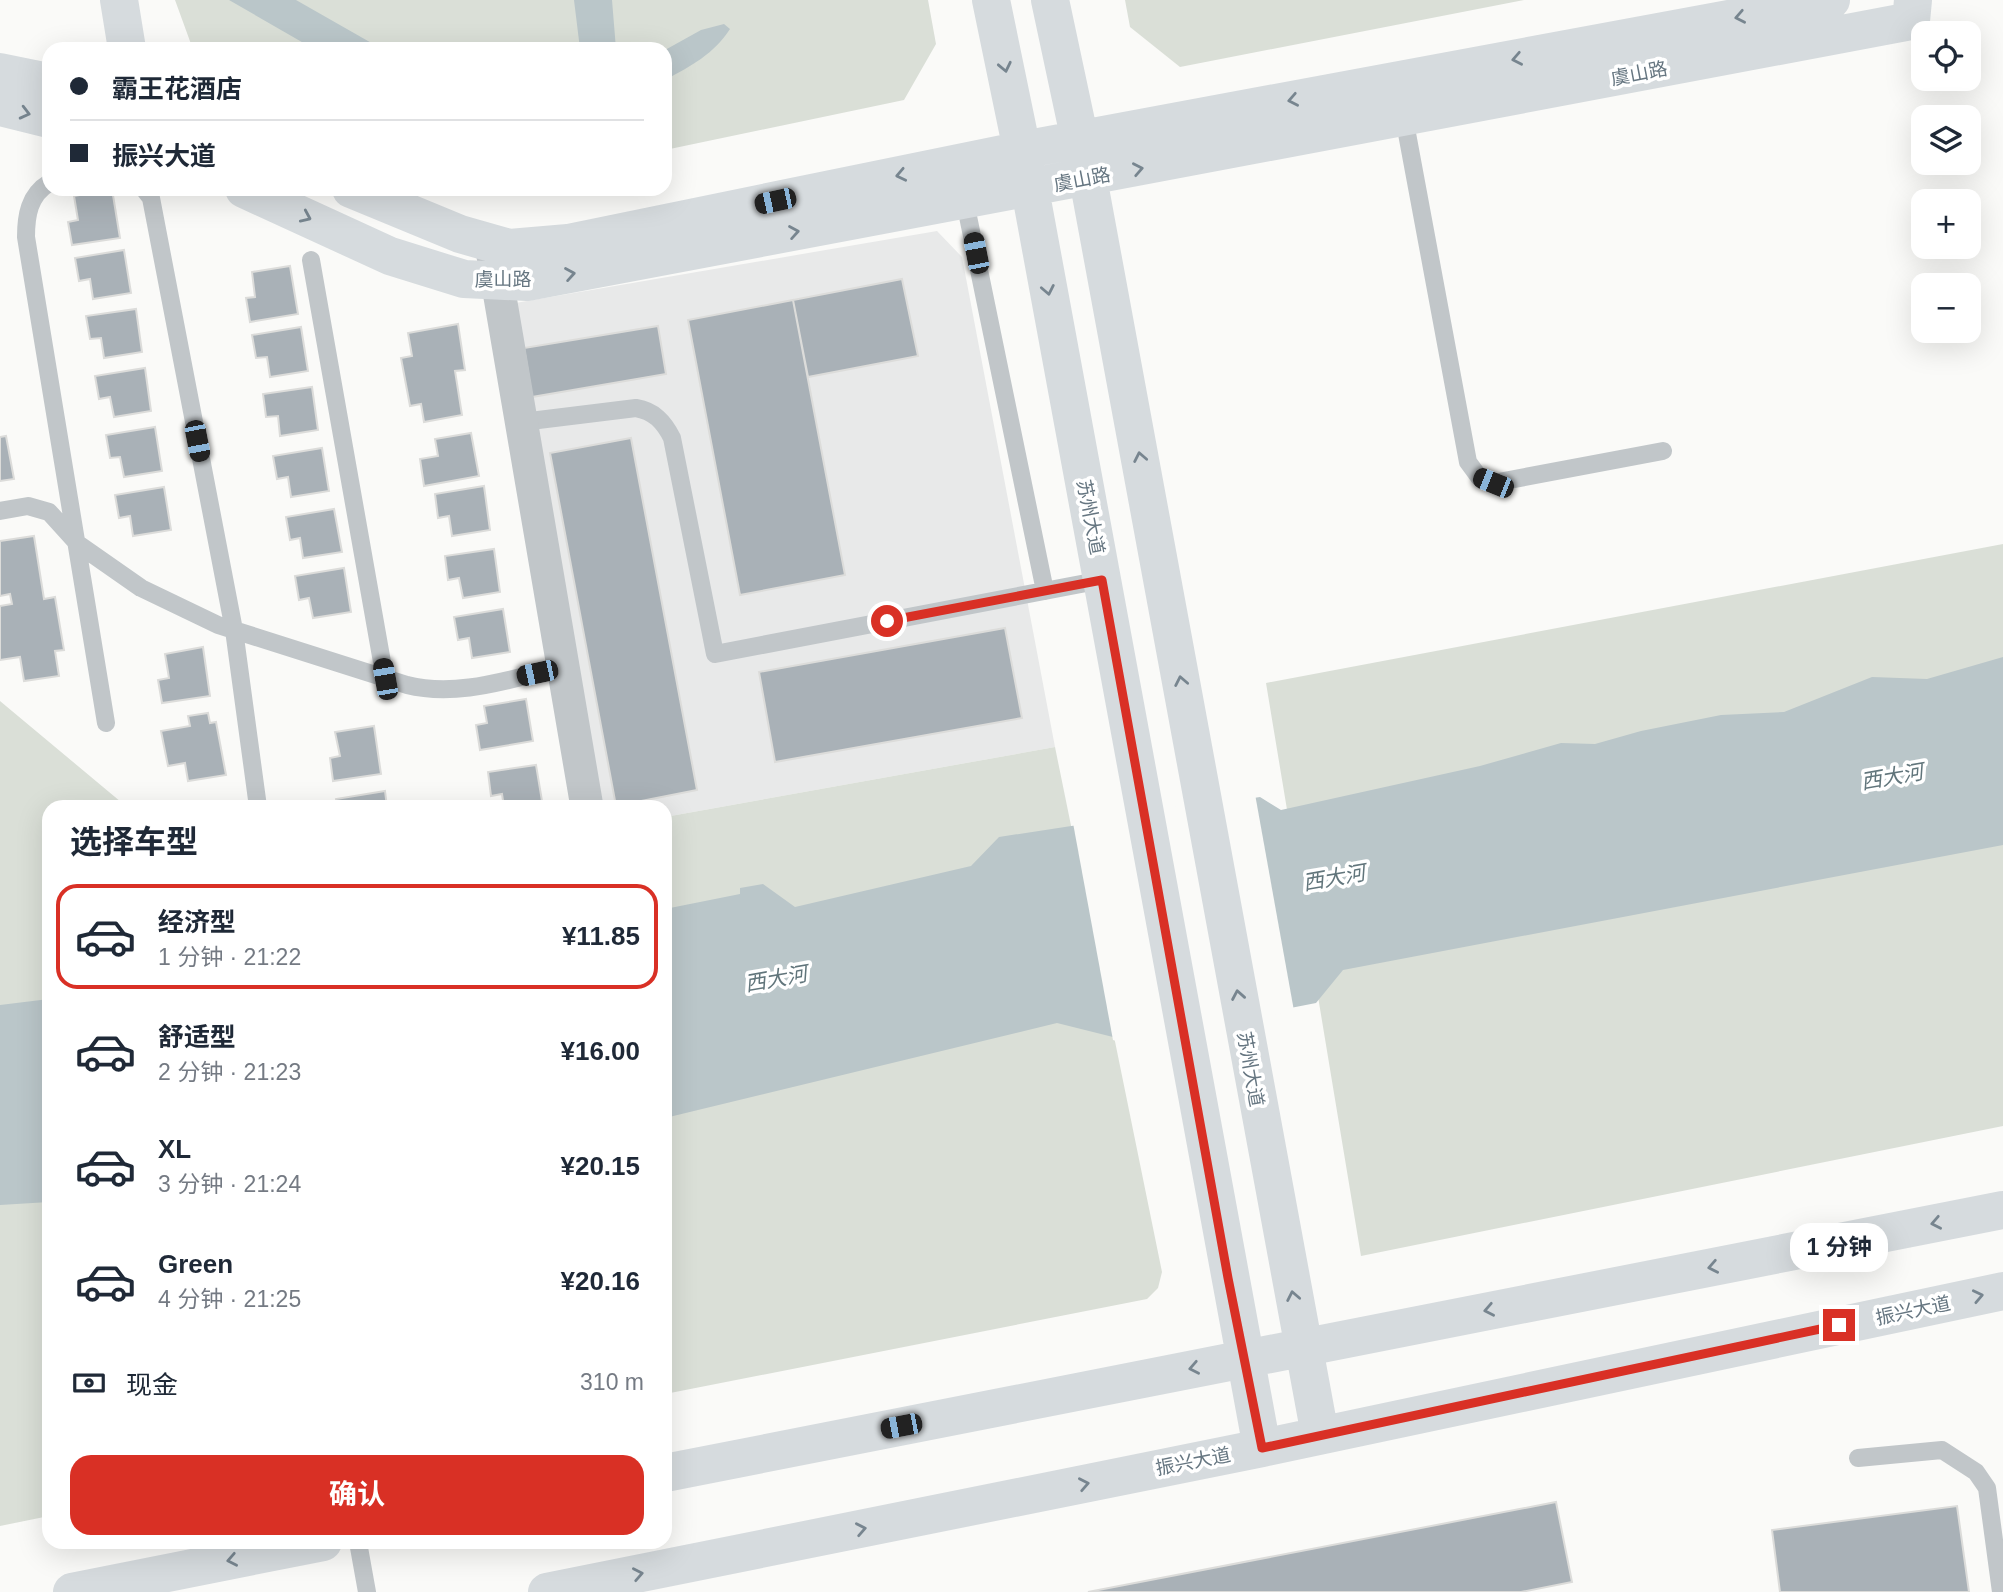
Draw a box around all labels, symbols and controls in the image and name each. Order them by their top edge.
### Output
one-way arrow [1734,9,1746,24]
map controls [1911,21,1981,343]
button: locate [1911,21,1981,91]
one-way arrow [1511,50,1523,65]
street label: 虞山路 [1609,58,1669,89]
one-way arrow [997,61,1012,73]
text: 霸王花酒店 [112,74,242,104]
one-way arrow [1287,92,1299,107]
one-way arrow [18,105,30,119]
button: layers [1911,105,1981,175]
text: 振兴大道 [112,141,216,171]
one-way arrow [1132,162,1144,177]
street label: 虞山路 [1052,164,1112,195]
one-way arrow [895,167,907,182]
car [753,186,798,216]
button: + [1911,189,1981,259]
one-way arrow [299,209,311,223]
one-way arrow [787,226,799,241]
car [962,230,991,276]
one-way arrow [564,267,576,282]
street label: 虞山路 [474,269,532,290]
button: − [1911,273,1981,343]
one-way arrow [1040,284,1055,296]
car [183,418,212,464]
one-way arrow [1133,451,1148,463]
car [1470,465,1517,501]
street label: 苏州大道 [1073,478,1108,556]
route start [871,605,903,637]
car [372,656,399,702]
car [515,658,560,688]
one-way arrow [1175,675,1190,687]
water label: 西大河 [1859,759,1929,793]
text: 选择车型 [70,824,198,860]
water label: 西大河 [1301,860,1371,894]
icon: car [74,905,137,968]
text: 经济型 [158,907,236,937]
text: ¥11.85 [562,921,640,951]
text: 1 分钟 · 21:22 [158,944,301,970]
water label: 西大河 [743,961,813,995]
one-way arrow [1231,990,1246,1001]
icon: car [74,1020,137,1083]
text: 舒适型 [158,1022,236,1052]
street label: 苏州大道 [1234,1030,1267,1108]
text: ¥16.00 [560,1036,640,1066]
text: 2 分钟 · 21:23 [158,1059,301,1085]
text: XL [158,1134,191,1164]
icon: car [74,1135,137,1198]
text: ¥20.15 [560,1151,640,1181]
text: 3 分钟 · 21:24 [158,1171,301,1197]
one-way arrow [1930,1215,1942,1230]
callout: 1 分钟 [1790,1224,1888,1272]
text: 1 分钟 [1806,1234,1872,1260]
text: Green [158,1249,233,1279]
icon: car [74,1250,137,1313]
one-way arrow [1707,1258,1719,1273]
text: ¥20.16 [560,1266,640,1296]
text: 4 分钟 · 21:25 [158,1286,301,1312]
one-way arrow [1286,1290,1301,1302]
one-way arrow [1972,1290,1984,1304]
street label: 振兴大道 [1874,1292,1952,1329]
one-way arrow [1483,1301,1495,1316]
route end [1823,1309,1855,1341]
one-way arrow [1188,1359,1200,1374]
icon: cash [70,1364,108,1402]
text: 310 m [580,1369,644,1395]
text: 现金 [126,1370,178,1400]
car [879,1412,924,1440]
street label: 振兴大道 [1154,1444,1232,1479]
button: 确认 [70,1455,644,1535]
one-way arrow [1078,1477,1090,1492]
one-way arrow [855,1522,867,1537]
one-way arrow [226,1552,238,1567]
one-way arrow [632,1567,644,1582]

